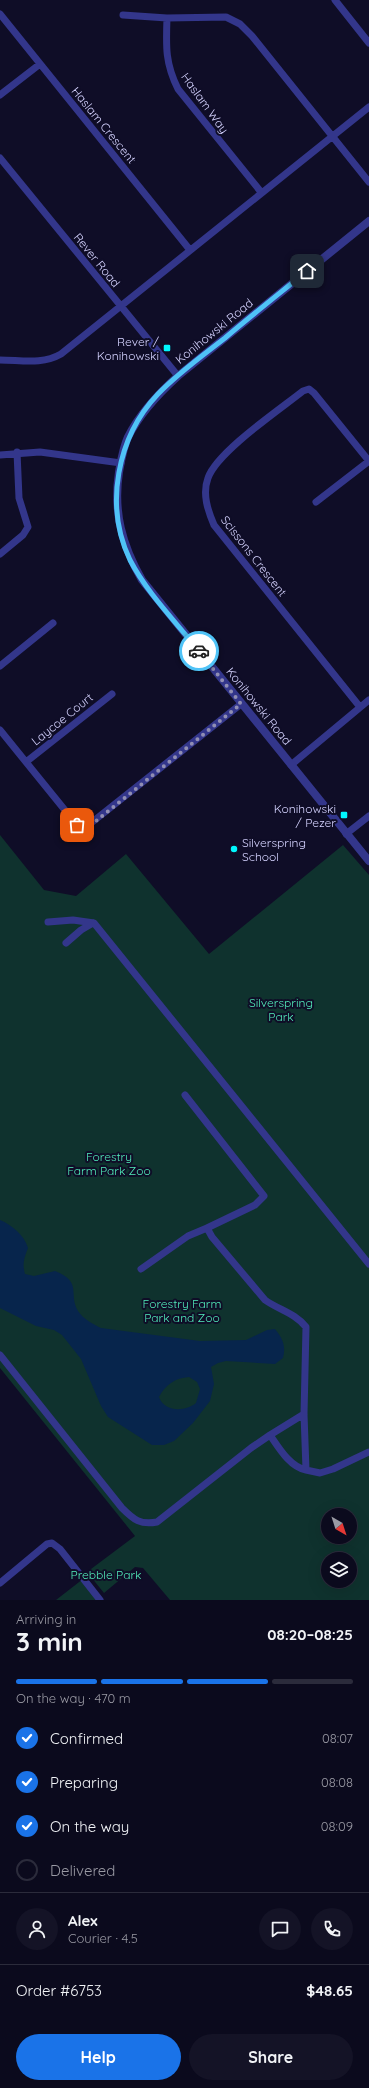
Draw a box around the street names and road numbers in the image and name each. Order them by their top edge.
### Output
street label: Haslam Way [178,70,232,136]
street label: Haslam Crescent [68,84,140,166]
street label: Rever Road [71,230,123,290]
street label: Konihowski Road [172,295,256,367]
street label: Scissons Crescent [218,513,290,599]
street label: Konihowski Road [223,664,295,748]
street label: Laycoe Court [28,690,96,748]

